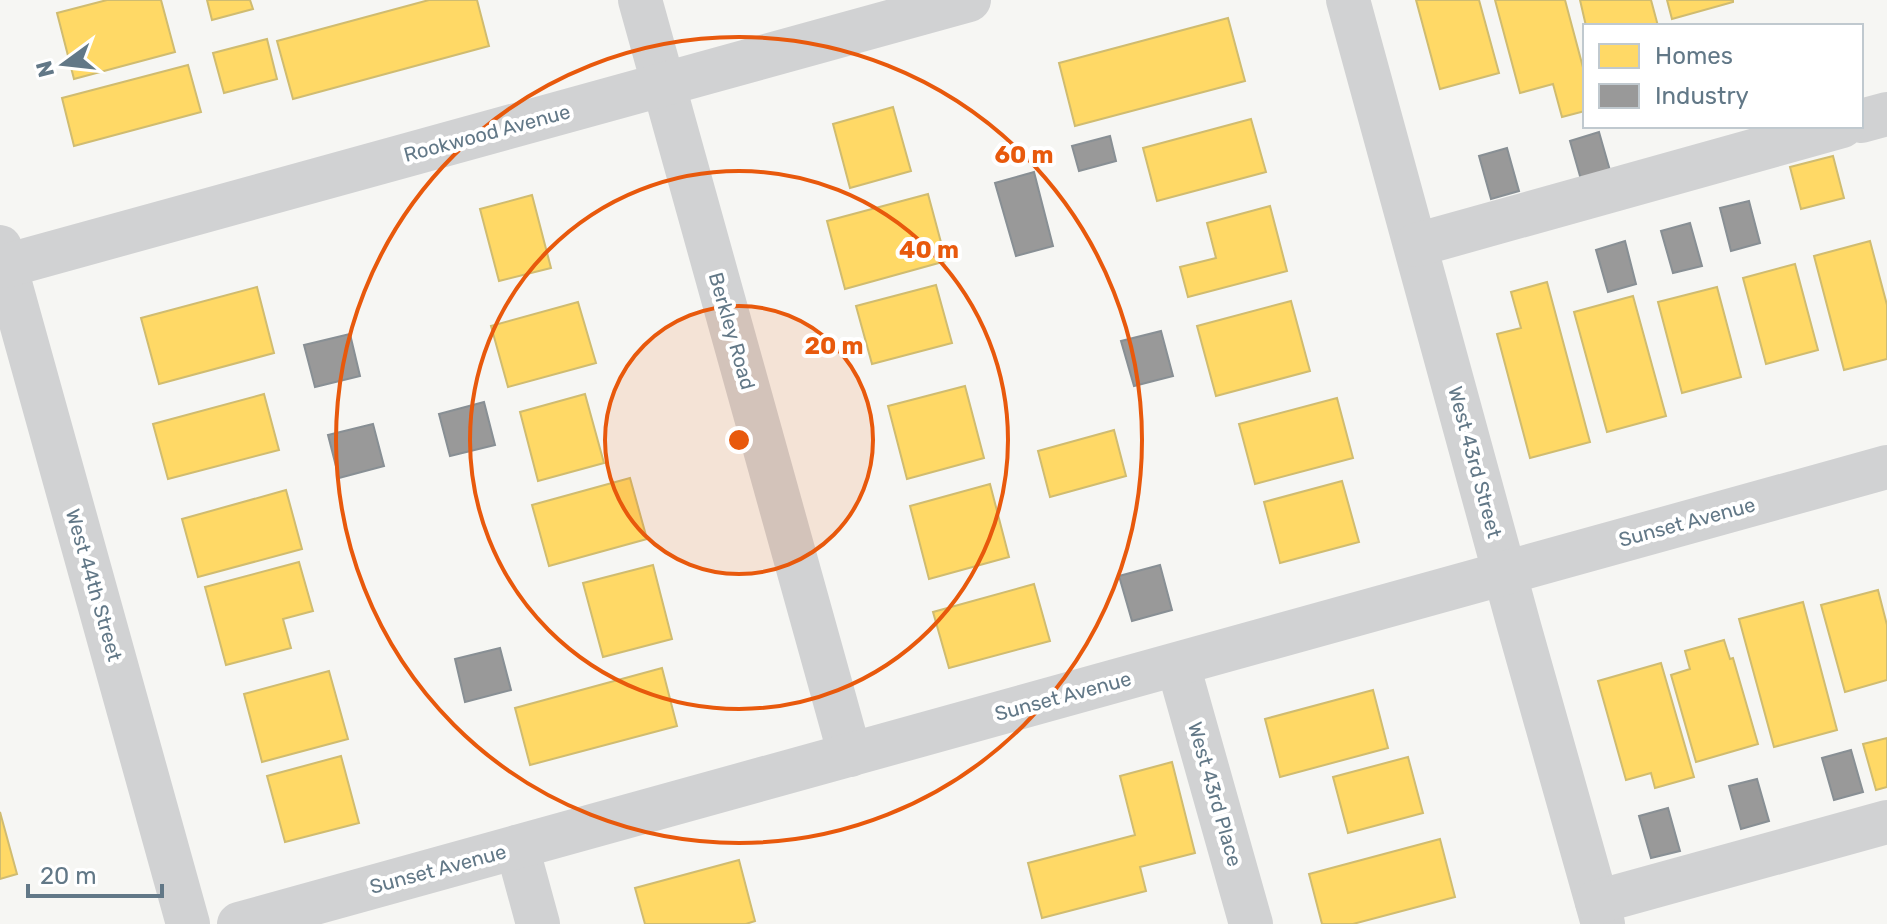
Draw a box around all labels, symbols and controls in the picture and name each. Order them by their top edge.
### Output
north arrow [24,24,104,104]
legend [1583,24,1863,128]
text: Homes [1655,42,1733,70]
text: N [30,58,60,80]
text: Industry [1655,82,1749,110]
street label: Rookwood Avenue [401,99,573,167]
text: 60 m [994,141,1054,169]
text: 40 m [899,236,959,264]
street label: Berkley Road [704,270,760,392]
text: 20 m [804,332,864,360]
street label: West 43rd Street [1443,383,1507,541]
centre of rings [725,426,753,454]
street label: Sunset Avenue [1616,492,1758,552]
street label: West 44th Street [61,506,127,664]
street label: Sunset Avenue [992,666,1134,726]
street label: West 43rd Place [1183,719,1247,869]
street label: Sunset Avenue [367,839,509,899]
scale bar [28,848,162,898]
text: 20 m [40,862,97,890]

